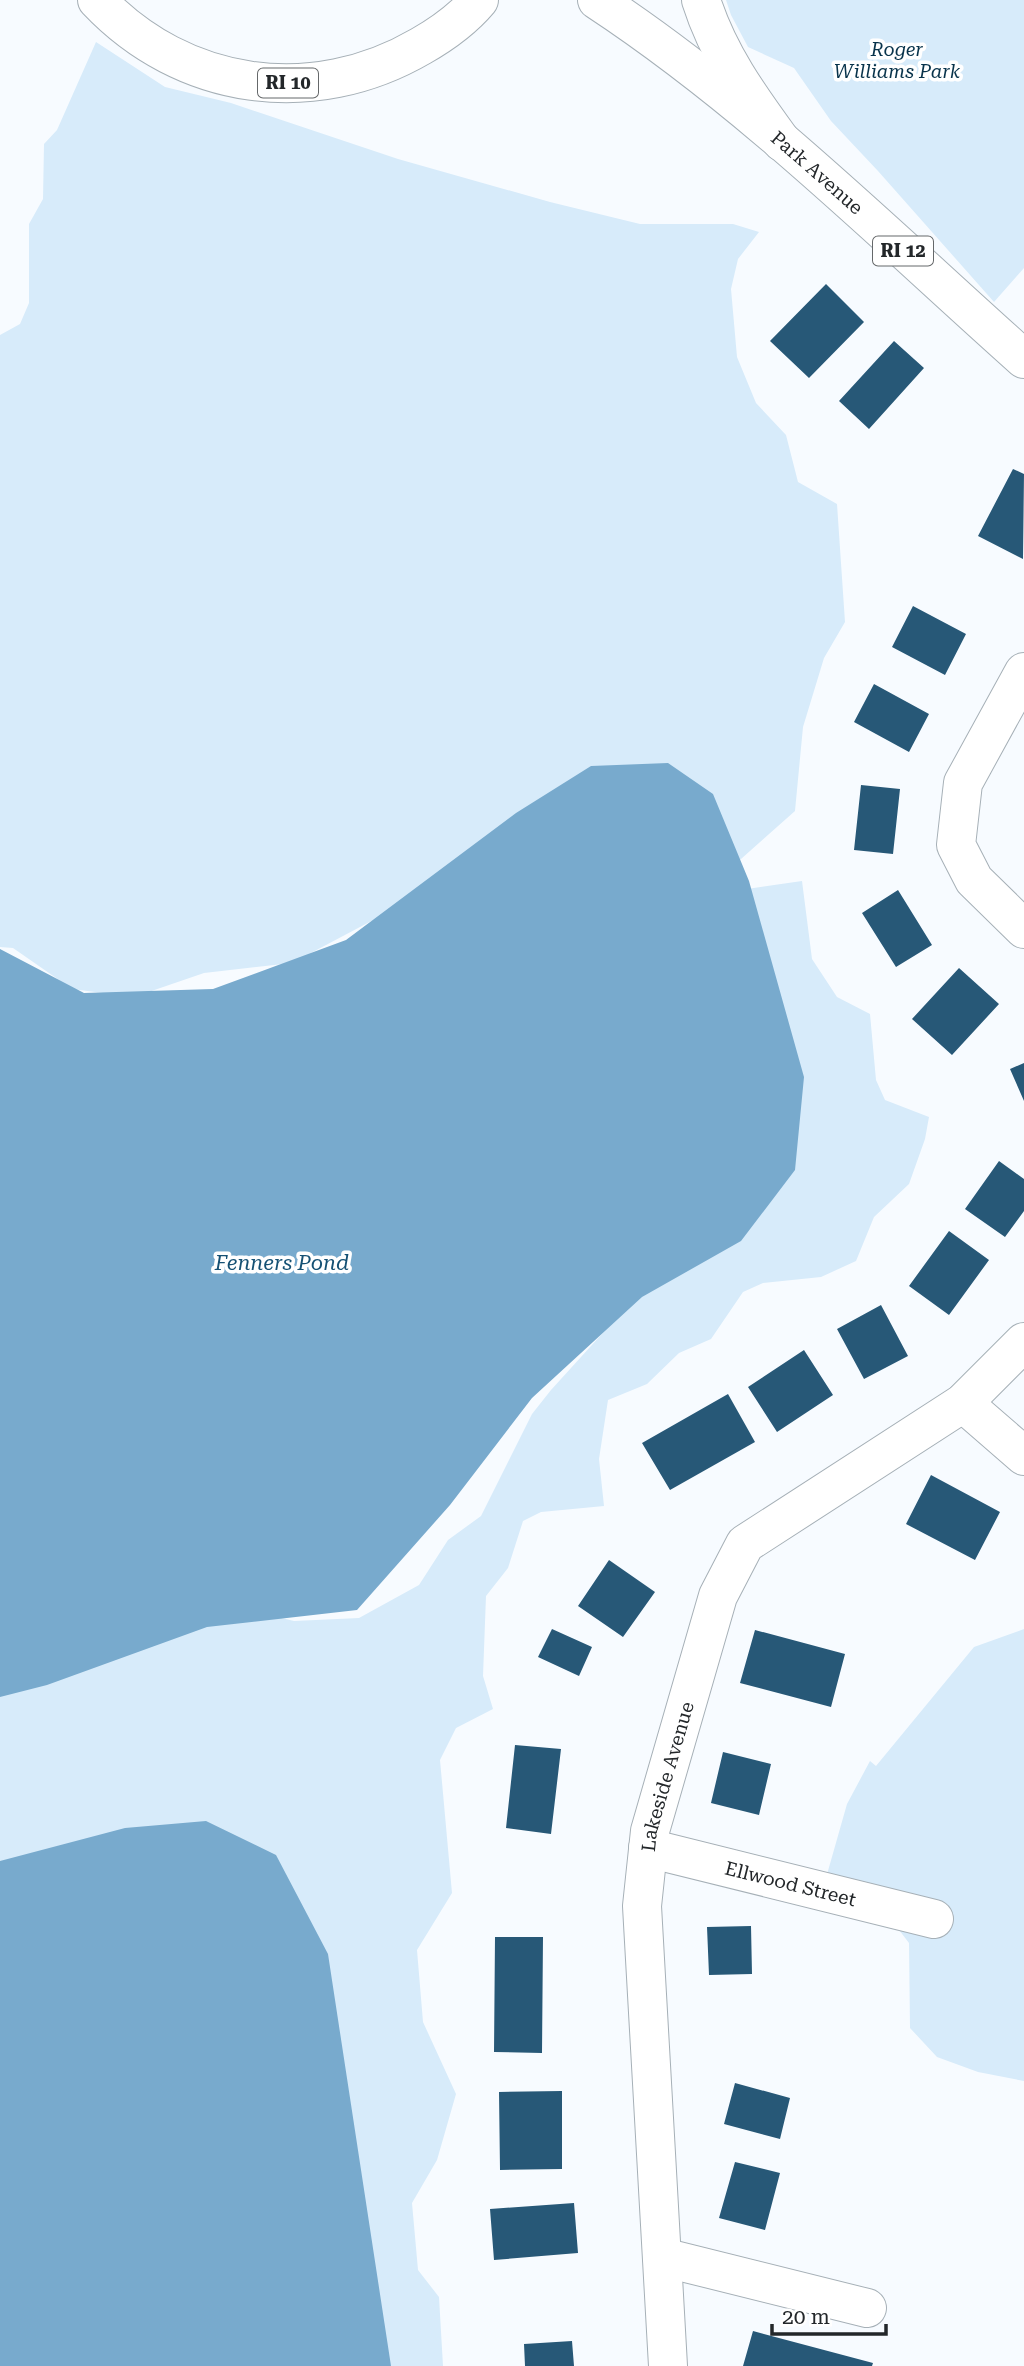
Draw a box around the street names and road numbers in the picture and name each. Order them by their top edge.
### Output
road number: RI 10 [258,68,318,98]
street label: Park Avenue [766,126,868,219]
road number: RI 12 [873,236,933,265]
street label: Lakeside Avenue [637,1699,699,1853]
street label: Ellwood Street [723,1857,858,1911]

